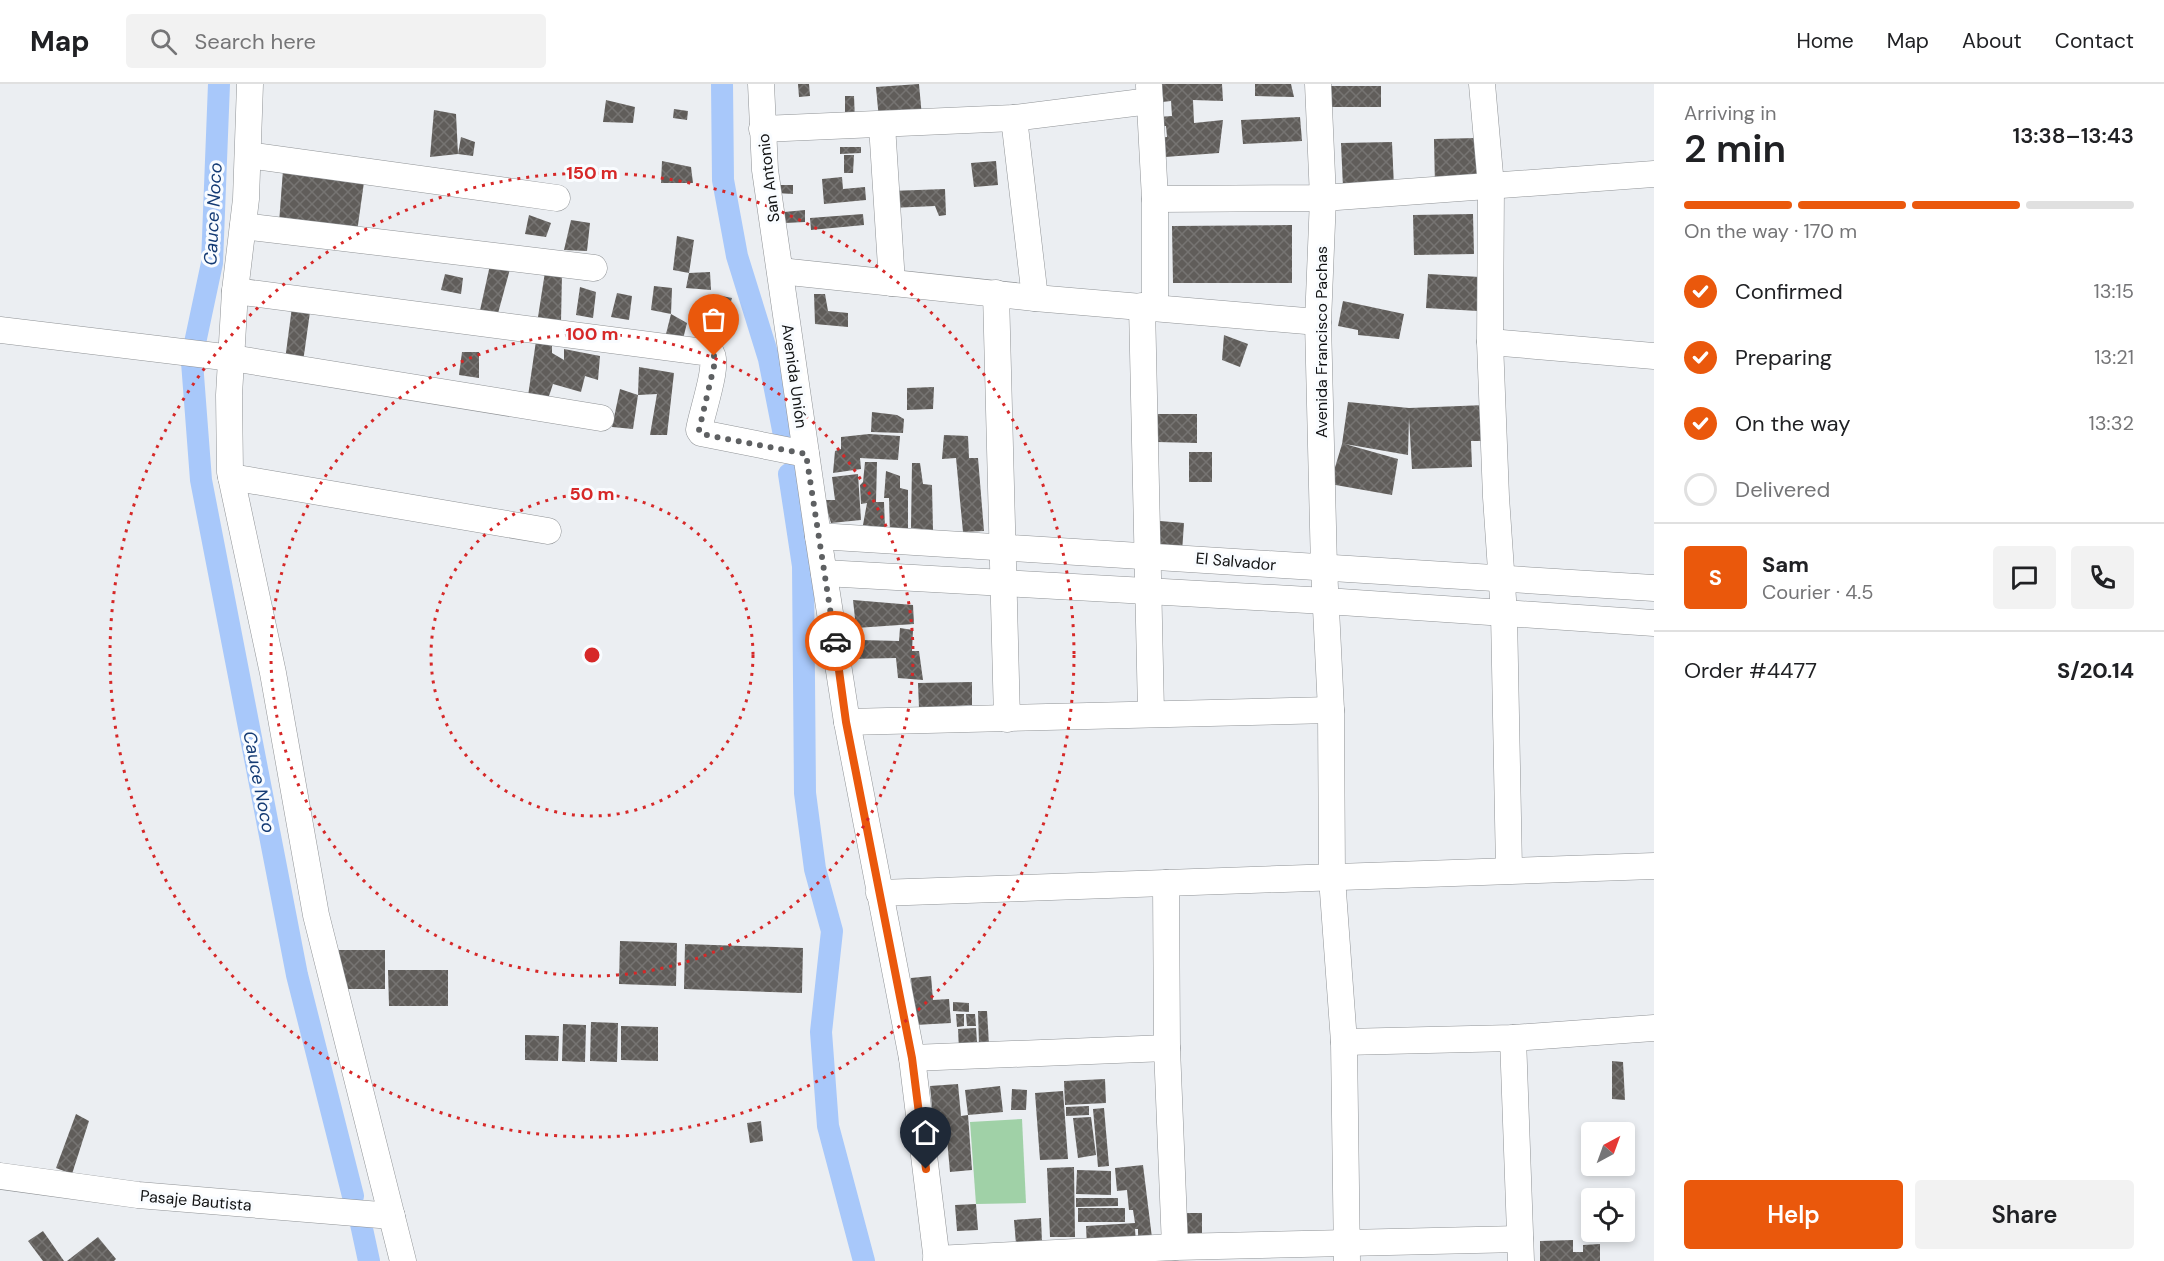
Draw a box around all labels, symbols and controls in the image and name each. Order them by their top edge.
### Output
search box [126,14,546,68]
text: Map [30,23,90,60]
icon: search [147,25,180,58]
text: Search here [195,27,316,56]
text: Home [1796,27,1854,55]
text: Map [1887,27,1929,55]
text: About [1962,27,2022,55]
text: Contact [2055,27,2134,55]
text: Arriving in [1684,100,1776,126]
text: 13:38–13:43 [2013,121,2134,150]
text: 2 min [1684,123,1786,174]
street label: San Antonio [753,132,784,224]
text: 150 m [566,161,618,185]
water label: Cauce Noco [198,162,228,266]
text: On the way · 170 m [1684,218,1857,244]
street label: Avenida Francisco Pachas [1311,246,1332,438]
icon: check [1684,275,1717,308]
text: Confirmed [1735,277,1843,306]
text: 13:15 [2093,278,2134,304]
pin [688,294,739,356]
icon: bag [697,303,730,336]
text: 100 m [565,322,619,346]
street label: Avenida Unión [777,323,812,430]
icon: check [1684,341,1717,374]
text: Preparing [1735,343,1832,372]
text: 13:21 [2094,344,2134,370]
icon: check [1684,407,1717,440]
text: On the way [1735,409,1850,438]
text: 13:32 [2089,410,2134,436]
text: Delivered [1735,475,1830,504]
text: 50 m [569,482,615,506]
button: chat [1993,546,2056,609]
button: phone [2071,546,2134,609]
street label: El Salvador [1195,548,1277,575]
text: Sam [1762,550,1809,579]
text: S [1709,563,1722,592]
text: Courier · 4.5 [1762,579,1874,605]
courier [805,611,865,671]
icon: car [819,625,852,658]
centre of rings [582,645,602,665]
text: Order #4477 [1684,656,1817,685]
text: S/20.14 [2057,656,2134,685]
water label: Cauce Noco [237,729,281,835]
pin [900,1107,951,1169]
icon: home [909,1116,942,1149]
north arrow [1581,1122,1635,1176]
map controls [1581,1122,1635,1242]
button: Help [1684,1180,1903,1249]
button: Share [1915,1180,2134,1249]
street label: Pasaje Bautista [139,1185,253,1216]
button: locate [1581,1188,1635,1242]

